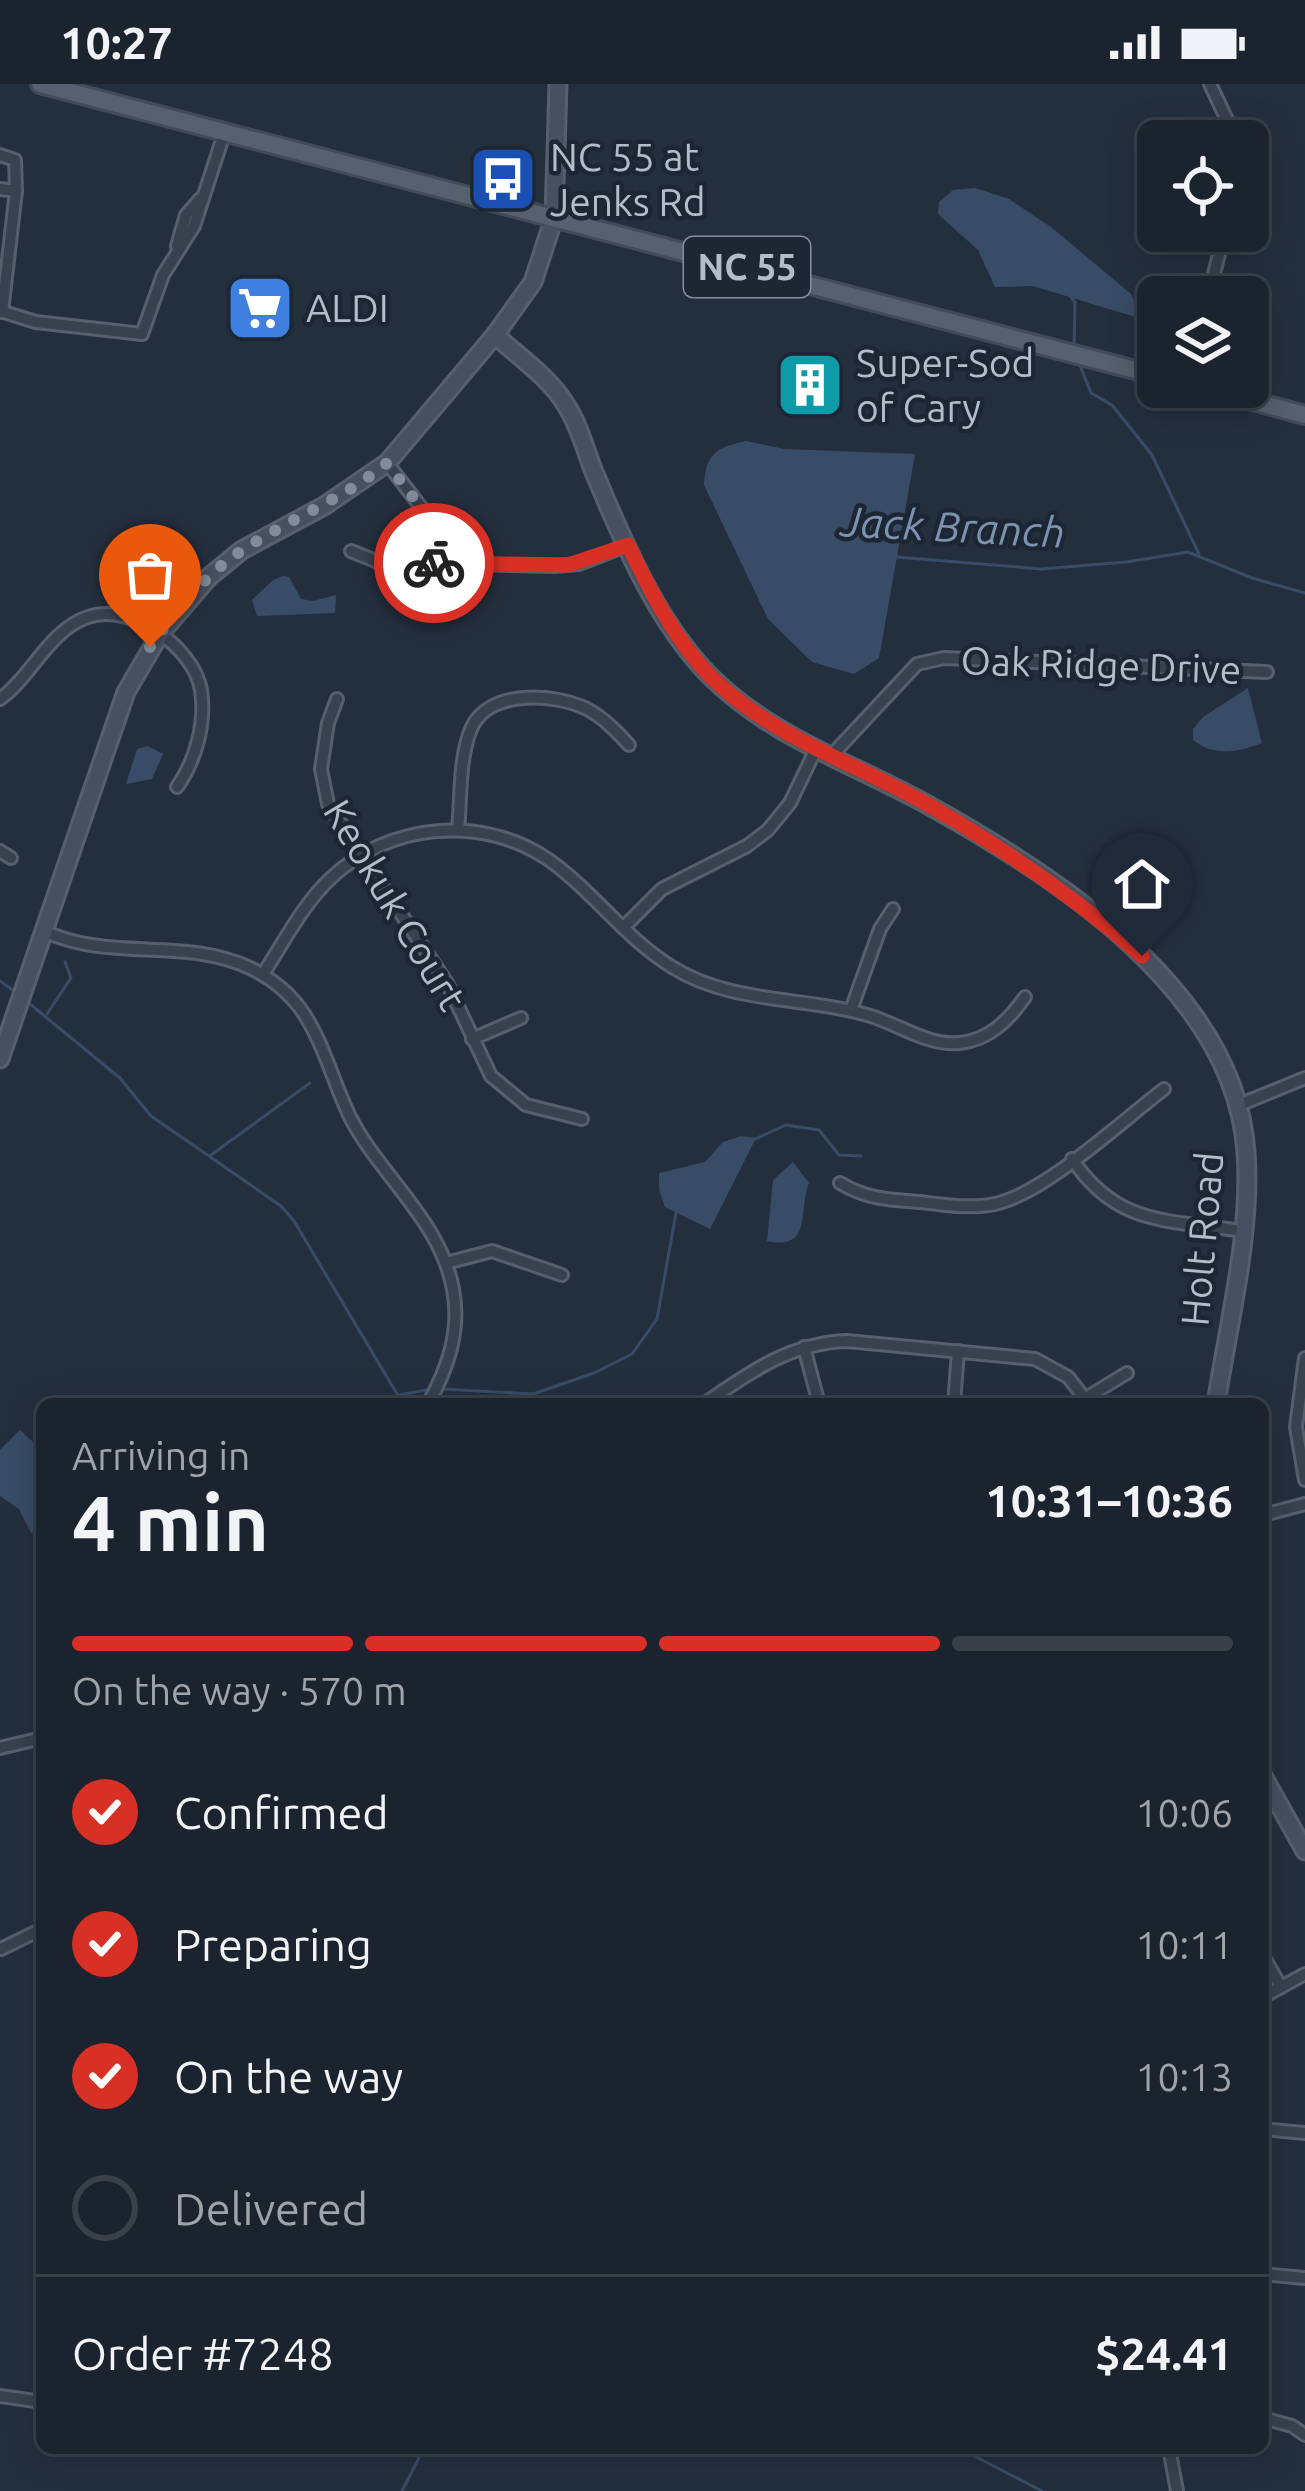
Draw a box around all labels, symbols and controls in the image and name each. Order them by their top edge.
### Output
text: 10:27 [60,17,173,68]
map controls [1137,120,1269,408]
button: locate [1137,120,1269,252]
place label: NC 55 at Jenks Rd [550,135,706,223]
bus stop icon: NC 55 at Jenks Rd [468,144,538,214]
road number: NC 55 [684,237,810,297]
supermarket icon: ALDI [225,273,295,343]
button: layers [1137,276,1269,408]
place label: ALDI [306,286,389,329]
place label: Super-Sod of Cary [856,341,1034,429]
building icon: Super-Sod of Cary [775,350,845,420]
water label: Jack Branch [838,497,1066,556]
courier [374,503,494,623]
pin [99,524,201,647]
icon: bike [401,530,467,596]
icon: bag [117,542,183,608]
street label: Oak Ridge Drive [960,638,1242,691]
street label: Keokuk Court [316,792,475,1017]
pin [1091,833,1193,956]
icon: home [1109,851,1175,917]
street label: Holt Road [1172,1150,1231,1328]
text: Arriving in [72,1434,250,1477]
text: 10:31–10:36 [985,1475,1233,1526]
text: 4 min [72,1478,269,1566]
text: On the way · 570 m [72,1669,407,1712]
icon: check [72,1779,138,1845]
text: Confirmed [174,1787,389,1838]
text: 10:06 [1135,1791,1233,1834]
icon: check [72,1911,138,1977]
text: Preparing [174,1919,372,1970]
text: 10:11 [1135,1923,1233,1966]
icon: check [72,2043,138,2109]
text: On the way [174,2051,403,2102]
text: 10:13 [1135,2055,1233,2098]
text: Delivered [174,2183,368,2234]
text: Order #7248 [72,2328,334,2379]
text: $24.41 [1095,2328,1233,2379]

